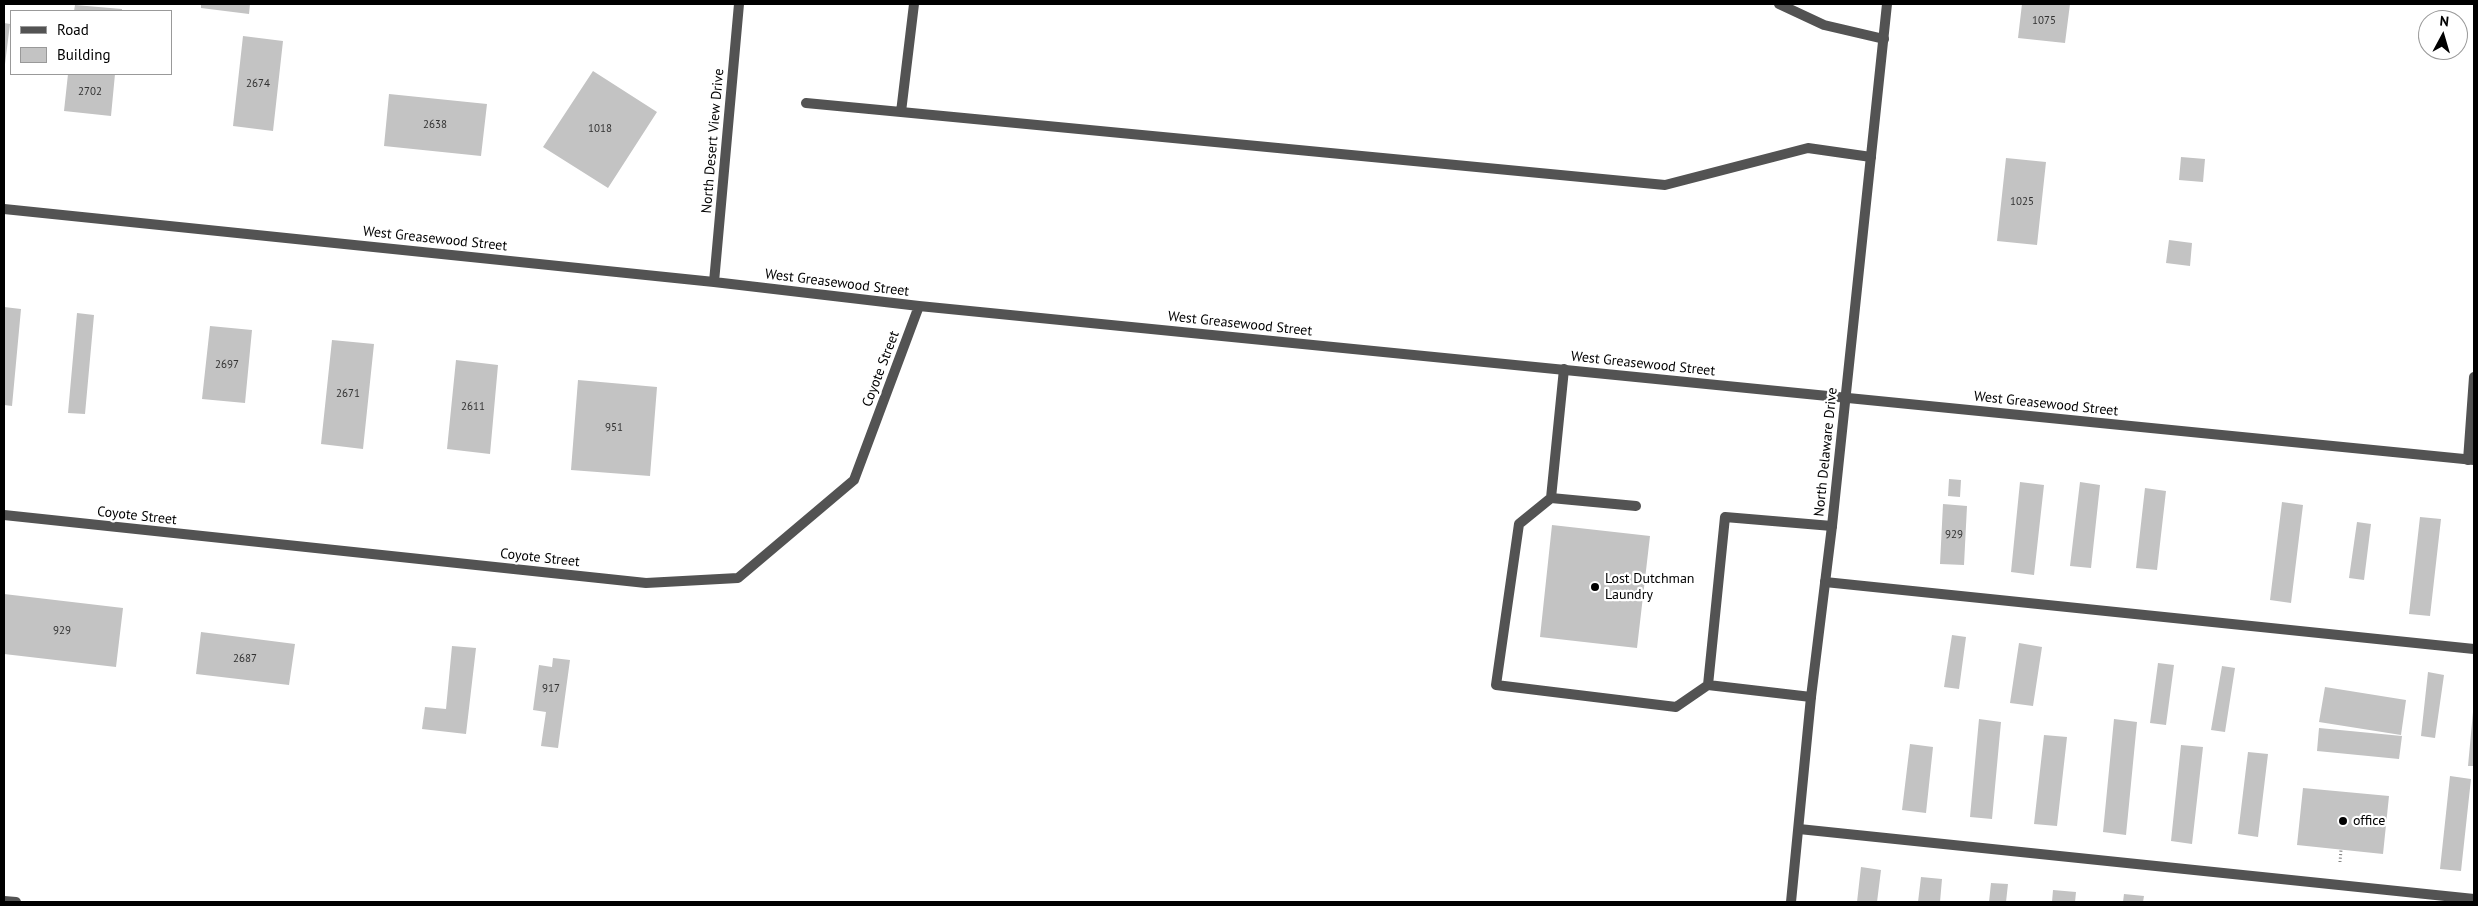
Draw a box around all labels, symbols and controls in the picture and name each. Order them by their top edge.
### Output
legend [10,10,172,75]
north arrow [2418,10,2468,60]
text: N [2439,12,2450,31]
house number: 1075 [2032,14,2056,28]
text: Road [57,20,89,39]
text: Building [57,45,111,64]
street label: North Desert View Drive [698,68,728,214]
house number: 2674 [246,77,270,91]
house number: 2702 [78,85,102,99]
house number: 2638 [423,118,447,132]
house number: 1018 [588,122,612,136]
house number: 1025 [2010,195,2034,209]
street label: West Greasewood Street [362,223,508,255]
street label: West Greasewood Street [764,266,910,300]
street label: West Greasewood Street [1167,308,1313,340]
street label: Coyote Street [859,329,903,409]
street label: West Greasewood Street [1570,348,1716,380]
house number: 2697 [215,358,239,372]
house number: 2671 [336,387,360,401]
street label: North Delaware Drive [1811,387,1841,517]
street label: West Greasewood Street [1973,388,2119,420]
house number: 2611 [461,400,485,414]
house number: 951 [605,421,623,435]
street label: Coyote Street [96,503,178,529]
house number: 929 [1945,528,1963,542]
street label: Coyote Street [499,545,581,571]
place label: Lost Dutchman Laundry [1605,571,1695,604]
marker: Lost Dutchman Laundry [1589,581,1601,593]
house number: 929 [53,624,71,638]
house number: 2687 [233,652,257,666]
house number: 917 [542,682,560,696]
place label: office [2353,813,2385,829]
marker: office [2337,815,2349,827]

